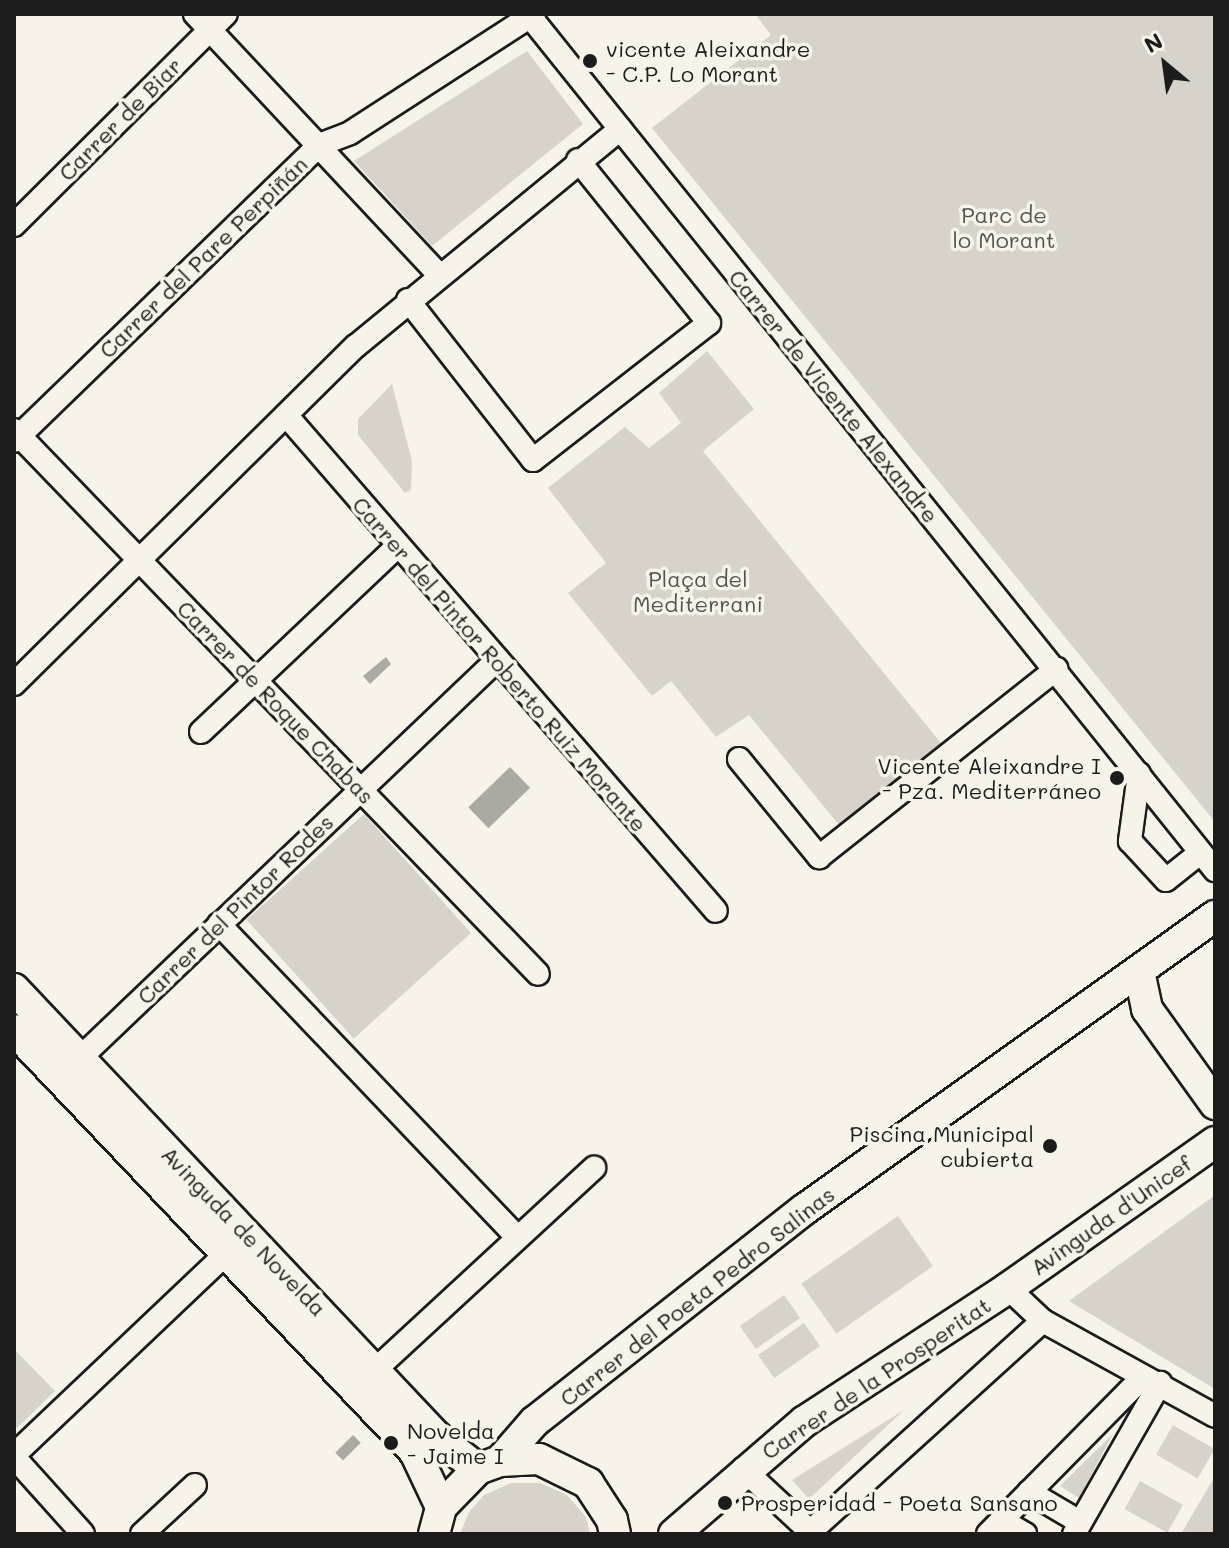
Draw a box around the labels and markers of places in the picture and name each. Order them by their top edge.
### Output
place label: vicente Aleixandre - C.P. Lo Morant [606,35,810,86]
marker: vicente Aleixandre - C.P. Lo Morant [581,52,599,70]
place label: Vicente Aleixandre I - Pza. Mediterráneo [878,752,1101,804]
marker: Vicente Aleixandre I - Pza. Mediterráneo [1108,769,1126,787]
place label: Piscina Municipal cubierta [850,1120,1034,1172]
marker: Piscina Municipal cubierta [1041,1137,1059,1155]
place label: Novelda - Jaime I [407,1417,504,1468]
marker: Novelda - Jaime I [382,1434,400,1452]
place label: Prosperidad - Poeta Sansano [741,1490,1058,1516]
marker: Prosperidad - Poeta Sansano [716,1494,734,1512]

